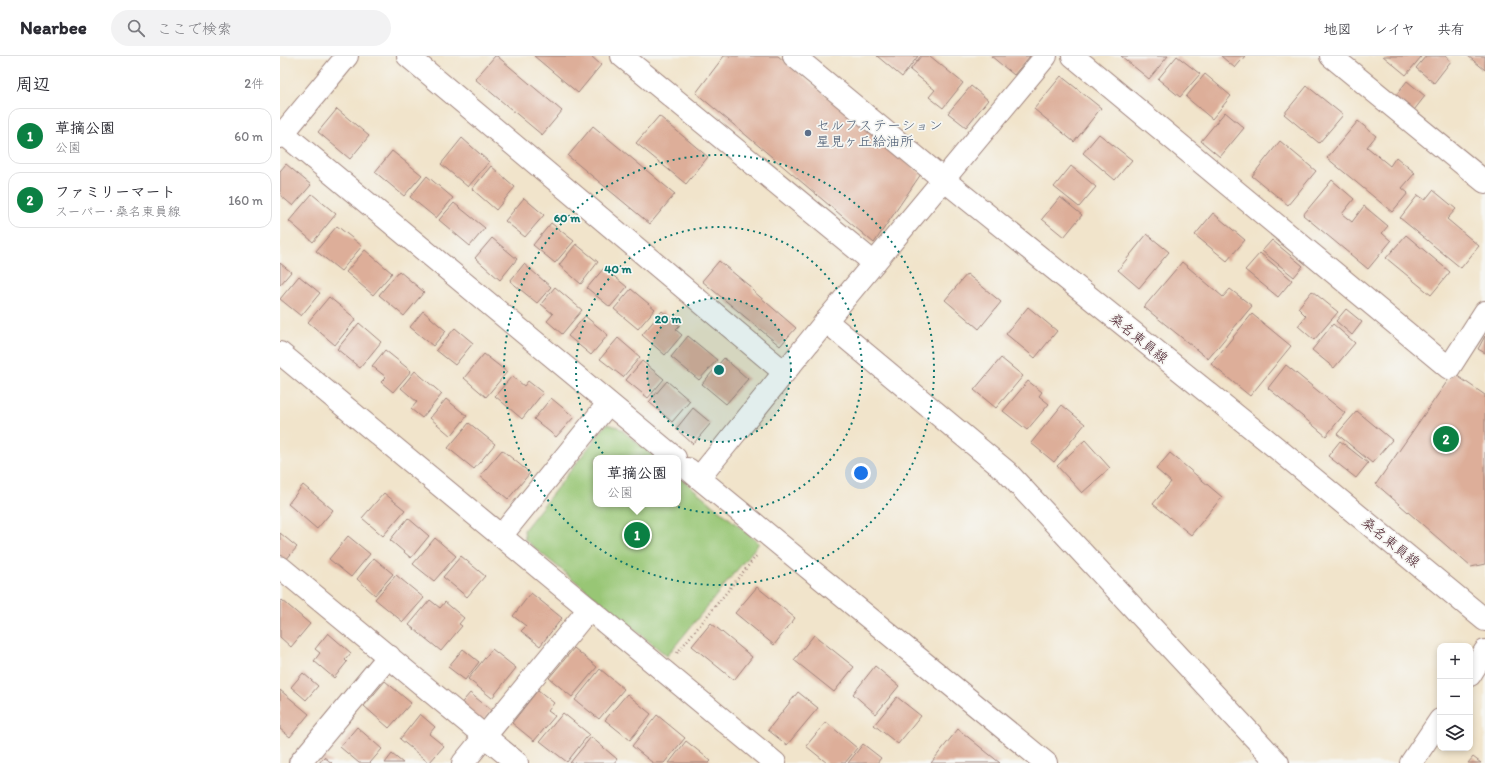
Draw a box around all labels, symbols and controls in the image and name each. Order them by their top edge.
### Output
search box [111,10,391,46]
text: Nearbee [20,16,87,39]
icon: search [125,17,147,39]
text: ここで検索 [157,20,232,38]
text: 地図 [1324,21,1352,38]
text: レイヤ [1374,21,1415,38]
text: 共有 [1437,21,1465,38]
text: 周辺 [16,74,50,94]
text: 2件 [244,76,264,91]
place label: セルフステーション 星見ヶ丘給油所 [816,117,943,150]
text: 草摘公園 [55,119,115,137]
marker: セルフステーション 星見ヶ丘給油所 [803,128,813,138]
text: 1 [27,129,33,144]
text: 60 m [234,129,263,144]
text: 公園 [55,140,81,155]
text: ファミリーマート [55,183,176,201]
text: 2 [27,193,33,208]
text: 160 m [228,193,263,208]
text: スーパー · 桑名東員線 [55,204,180,219]
text: 60 m [554,211,581,225]
text: 40 m [604,262,633,276]
street label: 桑名東員線 [1106,310,1171,367]
text: 20 m [655,312,682,326]
centre of rings [712,363,726,377]
pin: 2 [1433,424,1459,454]
popup [593,455,681,507]
your location [851,463,871,483]
text: 草摘公園 [607,464,667,482]
text: 公園 [607,485,633,500]
street label: 桑名東員線 [1358,514,1423,571]
pin: 1 [624,520,650,550]
map controls [1437,643,1473,751]
button: + [1437,643,1473,679]
button: − [1437,679,1473,715]
button: layers [1437,715,1473,751]

